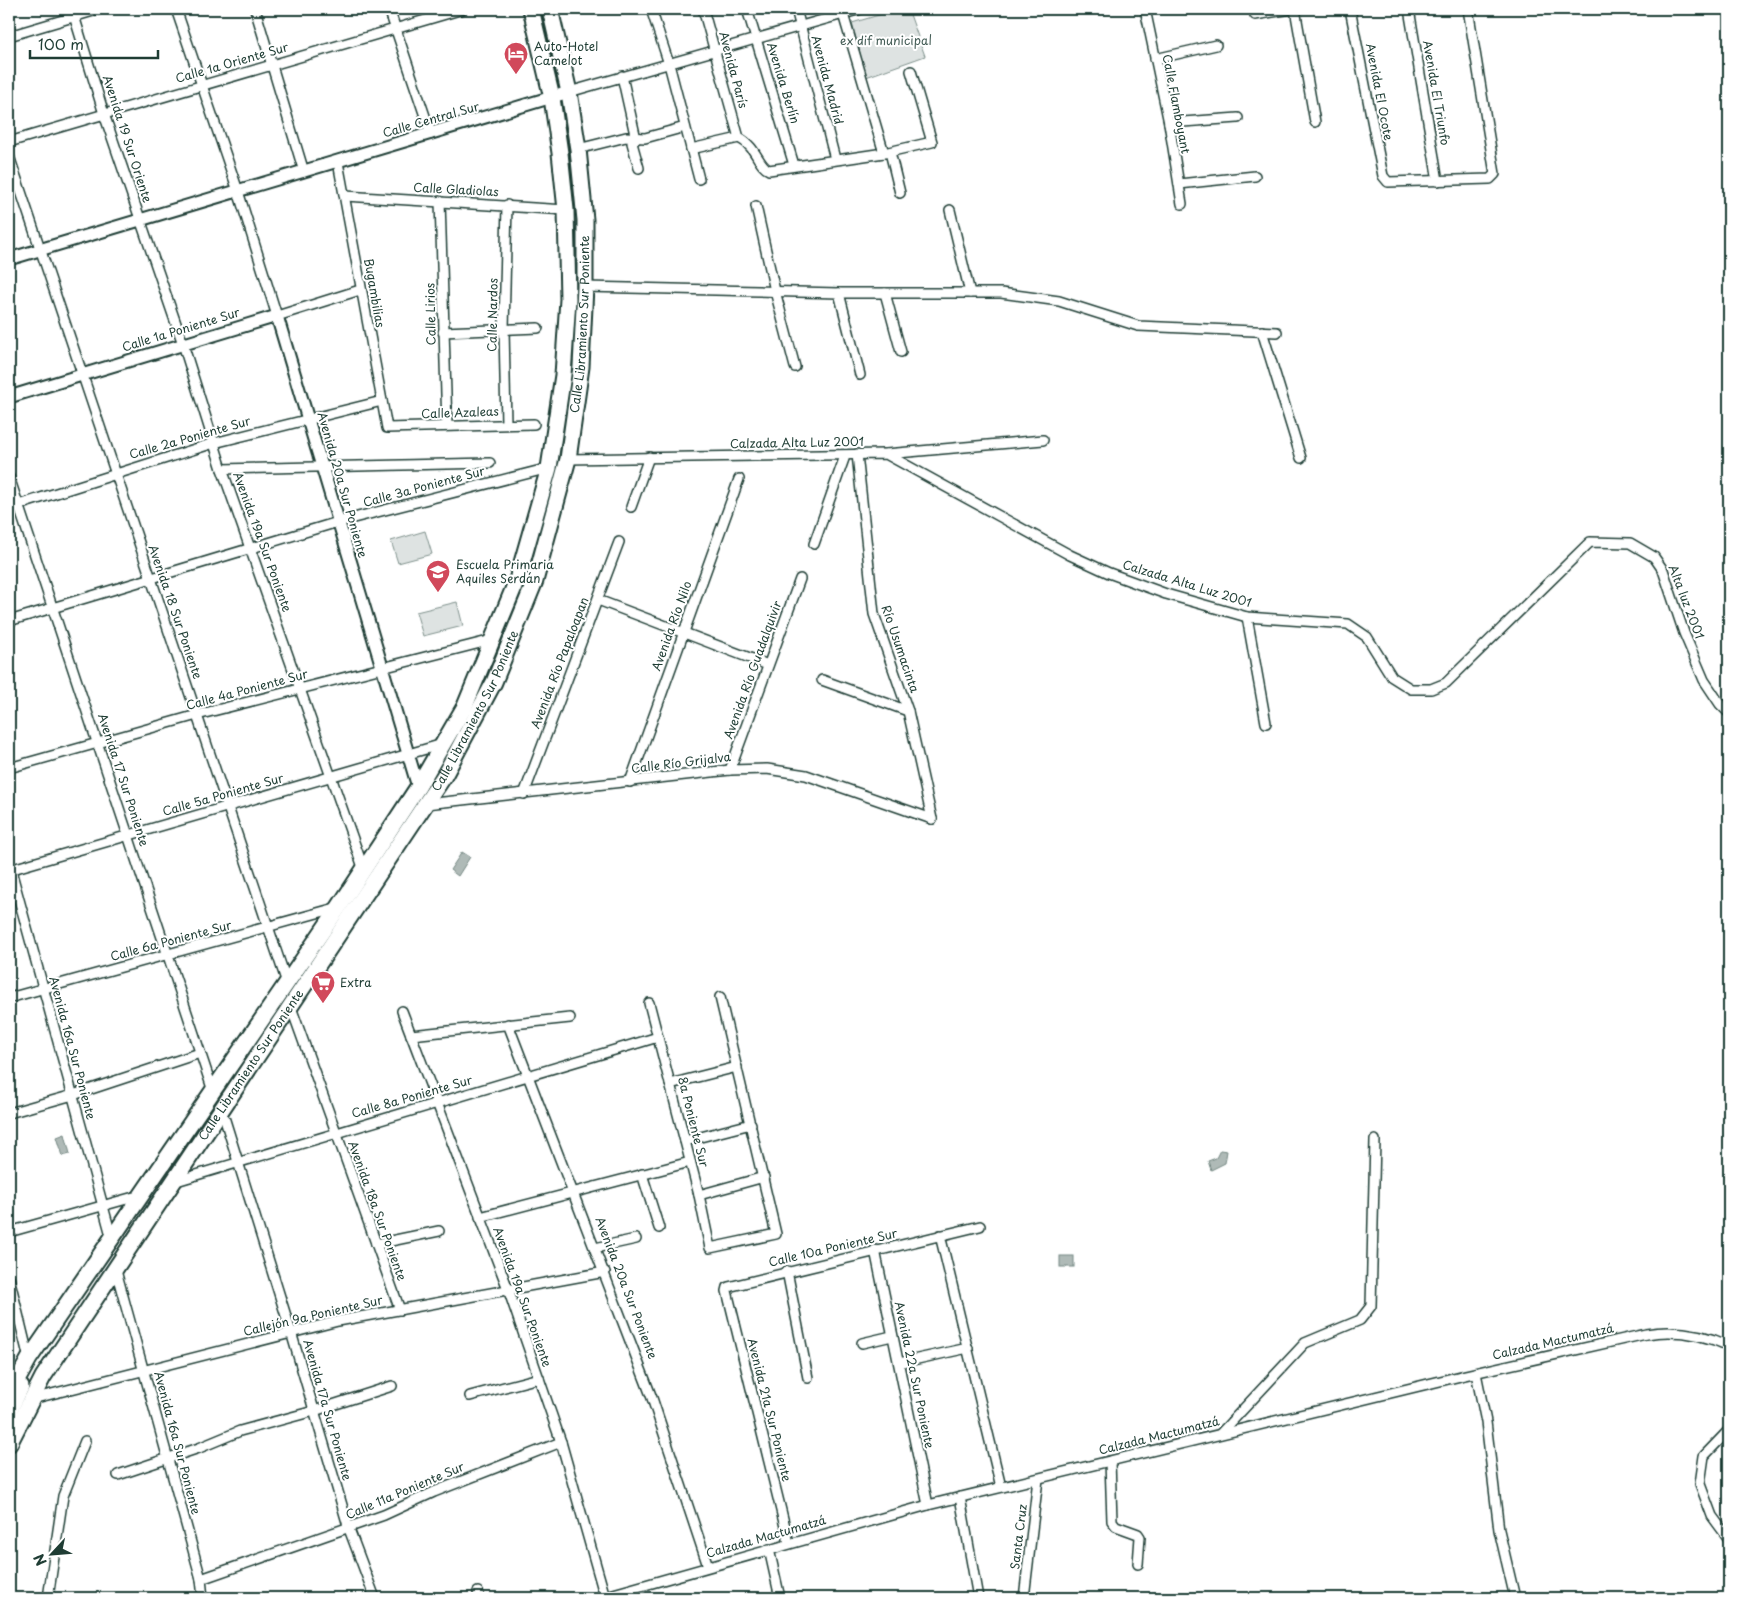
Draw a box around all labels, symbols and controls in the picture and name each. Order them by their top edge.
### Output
scale bar [30,28,158,60]
street label: Avenida París [715,29,753,111]
park label: ex dif municipal [840,31,932,49]
text: 100 m [38,32,84,55]
street label: Avenida Madrid [807,33,849,126]
street label: Calle 1a Oriente Sur [173,37,291,87]
place label: Auto-Hotel Camelot [534,37,598,69]
street label: Avenida El Triunfo [1419,39,1455,147]
street label: Avenida Berlín [763,40,805,126]
hotel icon: Auto-Hotel Camelot [503,41,529,75]
street label: Avenida El Ocote [1362,42,1398,142]
street label: Calle Flamboyant [1159,53,1195,155]
street label: Avenida 19 Sur Oriente [99,73,157,205]
street label: Calle Central Sur [380,97,482,141]
street label: Calle Gladiolas [413,178,500,200]
street label: Calle Libramiento Sur Poniente [565,235,593,414]
street label: Bugambilias [360,257,390,329]
street label: Calle Nardos [482,277,502,352]
street label: Calle Lirios [420,282,440,345]
street label: Calle 1a Poniente Sur [120,302,242,356]
street label: Calle Azaleas [421,402,500,422]
street label: Avenida 20a Sur Poniente [314,410,373,560]
street label: Calle 2a Poniente Sur [127,411,253,463]
street label: Calzada Alta Luz 2001 [730,432,864,452]
street label: Calle 3a Poniente Sur [361,461,487,511]
street label: Avenida 19a Sur Poniente [229,469,297,615]
street label: Avenida 18 Sur Poniente [145,542,208,682]
place label: Escuela Primaria Aquiles Serdán [456,555,554,587]
street label: Calzada Alta Luz 2001 [1121,555,1254,611]
school or university icon: Escuela Primaria Aquiles Serdán [425,559,451,593]
street label: Alta luz 2001 [1665,562,1709,641]
street label: Avenida Río Nilo [646,578,696,673]
street label: Avenida Río Papaloapan [526,594,592,731]
street label: Avenida Río Guadalquivir [719,598,786,741]
street label: Río Usumacinta [878,602,925,695]
street label: Calle Libramiento Sur Poniente [426,627,522,794]
street label: Calle 4a Poniente Sur [184,664,310,714]
street label: Avenida 17 Sur Poniente [94,711,154,849]
street label: Calle Río Grijalva [630,747,732,777]
street label: Calle 5a Poniente Sur [160,768,286,820]
street label: Calle 6a Poniente Sur [108,915,234,965]
supermarket icon: Extra [310,970,336,1004]
place label: Extra [340,973,372,991]
street label: Avenida 16a Sur Poniente [45,974,101,1122]
street label: Calle Libramiento Sur Poniente [193,985,307,1144]
street label: Calle 8a Poniente Sur [349,1070,475,1122]
street label: 8a Poniente Sur [674,1075,714,1169]
street label: Avenida 18a Sur Poniente [344,1138,412,1283]
street label: Avenida 20a Sur Poniente [592,1214,663,1362]
street label: Calle 10a Poniente Sur [767,1223,899,1271]
street label: Avenida 19a Sur Poniente [489,1224,557,1370]
street label: Callejón 9a Poniente Sur [241,1290,385,1340]
street label: Avenida 22a Sur Poniente [891,1300,939,1450]
street label: Calzada Mactumatzá [1490,1318,1616,1364]
street label: Avenida 21a Sur Poniente [743,1336,797,1484]
street label: Avenida 17a Sur Poniente [299,1337,357,1483]
street label: Avenida 16a Sur Poniente [150,1369,206,1517]
street label: Calzada Mactumatzá [1097,1411,1222,1459]
street label: Calle 11a Poniente Sur [343,1457,467,1523]
street label: Santa Cruz [1005,1503,1031,1571]
street label: Calzada Mactumatzá [704,1510,828,1562]
north arrow [28,1530,78,1580]
text: N [28,1550,52,1570]

